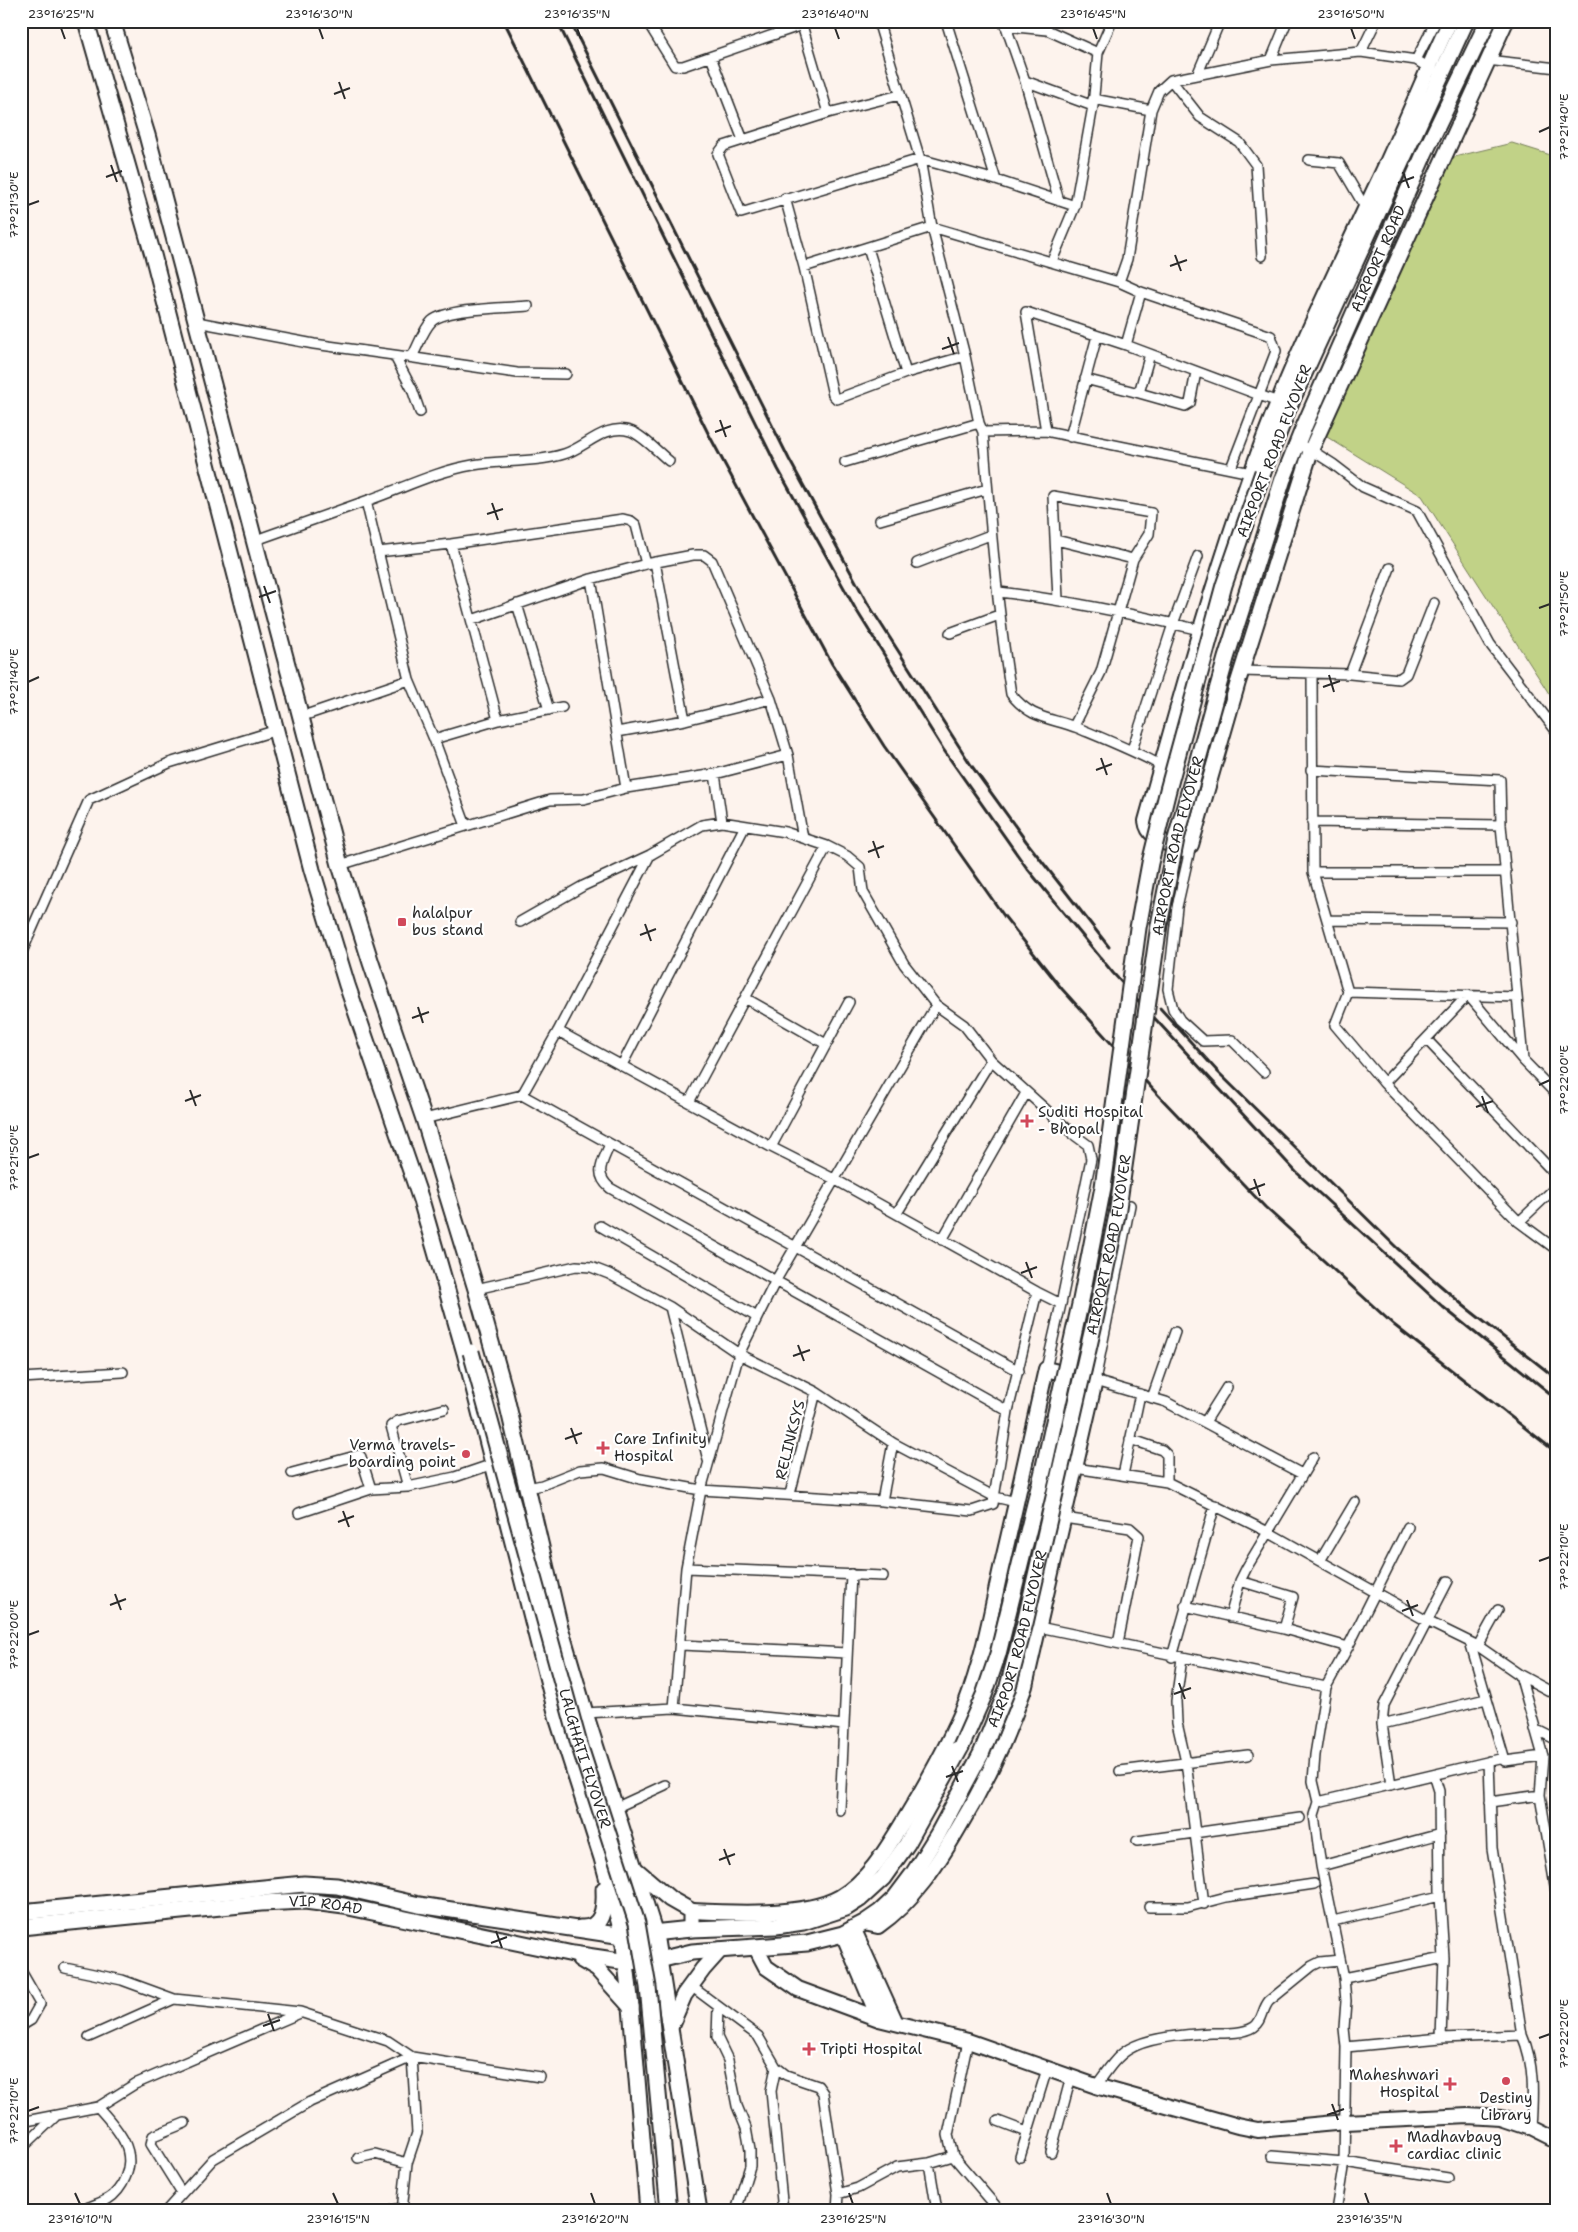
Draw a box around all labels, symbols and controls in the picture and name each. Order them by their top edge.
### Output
text: 23°16'25"N [28,6,94,22]
text: 23°16'30"N [285,6,353,22]
text: 23°16'35"N [544,6,610,22]
text: 23°16'40"N [801,6,869,22]
text: 23°16'45"N [1060,6,1126,22]
text: 23°16'50"N [1317,6,1385,22]
text: 77°21'40"E [1556,94,1572,160]
text: 77°21'30"E [6,172,22,238]
street label: AIRPORT ROAD [1346,202,1410,315]
street label: AIRPORT ROAD FLYOVER [1232,362,1316,540]
text: 77°21'50"E [1556,571,1572,637]
text: 77°21'40"E [6,649,22,715]
street label: AIRPORT ROAD FLYOVER [1148,754,1208,937]
place label: halalpur bus stand [412,903,484,940]
marker: halalpur bus stand [396,916,408,928]
text: 77°22'00"E [1556,1045,1572,1115]
place label: Suditi Hospital - Bhopal [1038,1102,1144,1139]
marker: Suditi Hospital - Bhopal [1020,1114,1034,1128]
text: 77°21'50"E [6,1125,22,1191]
street label: AIRPORT ROAD FLYOVER [1082,1153,1136,1337]
street label: RELINKSYS [770,1398,810,1482]
place label: Care Infinity Hospital [614,1429,707,1466]
place label: Verma travels- boarding point [349,1435,456,1472]
marker: Care Infinity Hospital [596,1441,610,1455]
marker: Verma travels- boarding point [460,1448,472,1460]
text: 77°22'10"E [1556,1524,1572,1590]
street label: AIRPORT ROAD FLYOVER [983,1548,1051,1731]
text: 77°22'00"E [6,1600,22,1670]
street label: LALGHATI FLYOVER [554,1686,616,1831]
street label: VIP ROAD [288,1891,364,1920]
text: 77°22'20"E [1556,1999,1572,2069]
place label: Tripti Hospital [820,2039,922,2059]
marker: Tripti Hospital [802,2042,816,2056]
place label: Maheshwari Hospital [1349,2065,1439,2102]
marker: Destiny Library [1500,2075,1512,2087]
marker: Maheshwari Hospital [1443,2077,1457,2091]
text: 77°22'10"E [6,2078,22,2144]
place label: Destiny Library [1479,2088,1533,2125]
place label: Madhavbaug cardiac clinic [1407,2127,1502,2164]
marker: Madhavbaug cardiac clinic [1389,2139,1403,2153]
text: 23°16'10"N [48,2211,112,2227]
text: 23°16'15"N [306,2211,370,2227]
text: 23°16'20"N [561,2211,629,2227]
text: 23°16'25"N [820,2211,886,2227]
text: 23°16'30"N [1077,2211,1145,2227]
text: 23°16'35"N [1336,2211,1402,2227]

